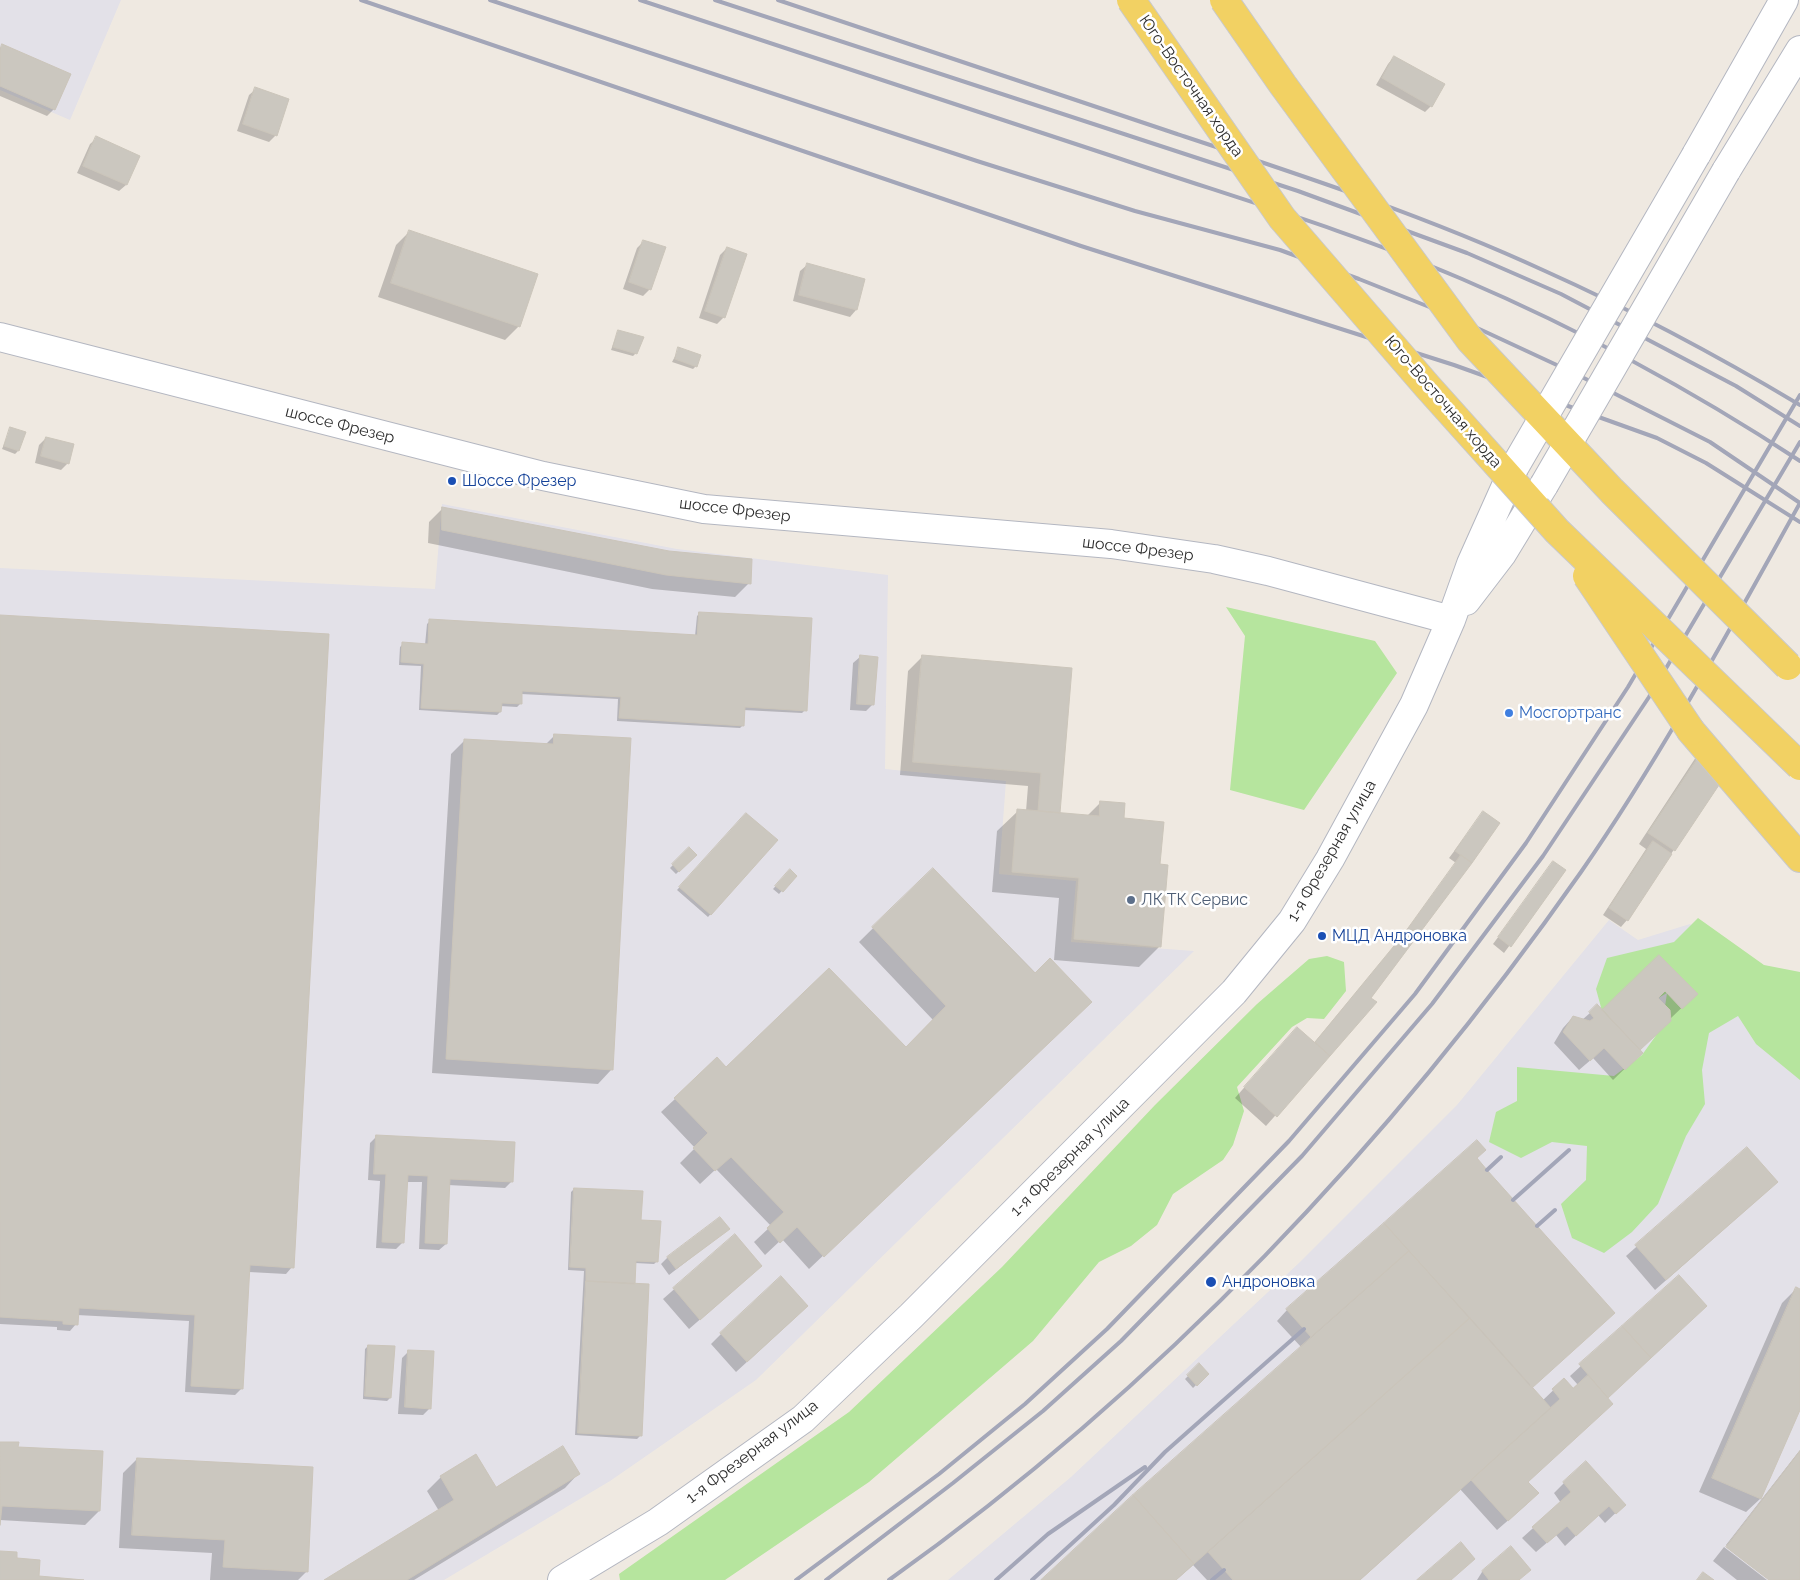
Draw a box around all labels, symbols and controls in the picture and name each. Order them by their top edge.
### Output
street label: Юго-Восточная хорда [1135,11,1247,161]
street label: Юго-Восточная хорда [1380,332,1506,472]
street label: шоссе Фрезер [283,402,397,448]
place label: Шоссе Фрезер [462,471,576,491]
marker: Шоссе Фрезер [446,475,458,487]
street label: шоссе Фрезер [678,494,792,526]
street label: шоссе Фрезер [1081,533,1195,565]
place label: Мосгортранс [1519,703,1621,723]
marker: Мосгортранс [1503,707,1515,719]
street label: 1-я Фрезерная улица [1284,777,1380,925]
place label: ЛК ТК Сервис [1141,890,1248,910]
marker: ЛК ТК Сервис [1125,894,1137,906]
place label: МЦД Андроновка [1332,926,1467,946]
marker: МЦД Андроновка [1316,930,1328,942]
street label: 1-я Фрезерная улица [1007,1094,1133,1220]
place label: Андроновка [1222,1272,1315,1292]
marker: Андроновка [1204,1275,1218,1289]
street label: 1-я Фрезерная улица [682,1396,822,1508]

